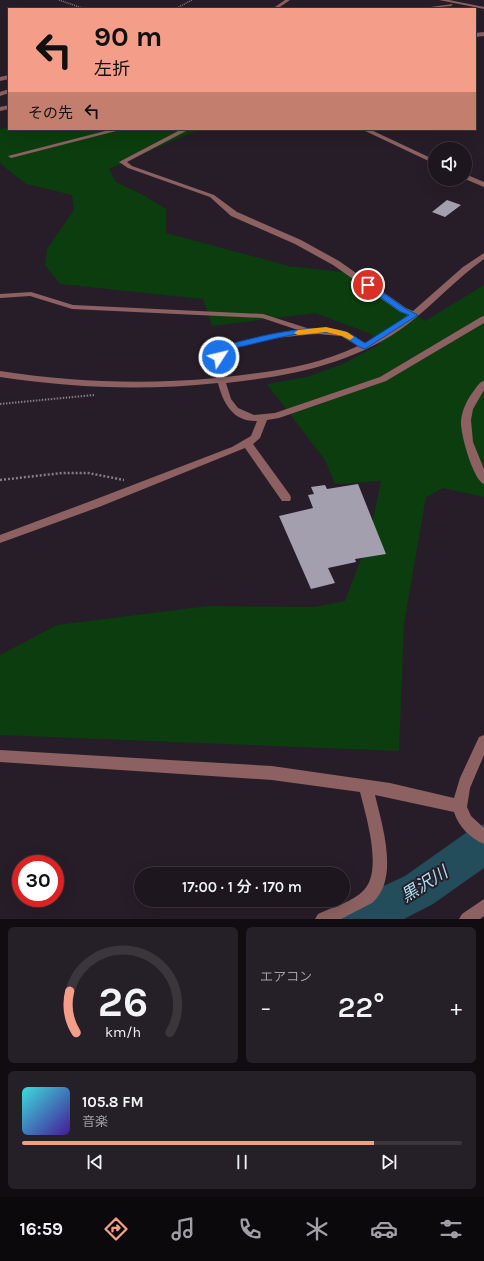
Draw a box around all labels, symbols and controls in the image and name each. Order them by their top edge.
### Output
text: 90 m [94,20,162,53]
icon: left [28,24,80,76]
text: 左折 [94,58,130,80]
icon: left [81,100,103,122]
text: その先 [28,104,73,122]
map controls [428,142,472,186]
button: sound [428,142,472,186]
pin [351,268,385,302]
icon: arrive [357,274,379,296]
position arrow [198,336,240,378]
speed limit sign: 30 [12,855,64,907]
water label: 黒沢川 [397,861,453,906]
text: 17:00 · 1 分 · 170 m [182,878,302,896]
text: エアコン [260,969,312,984]
text: 26 [98,978,148,1026]
text: 22° [337,989,385,1025]
text: − [260,995,272,1021]
text: + [450,995,462,1021]
text: km/h [105,1024,141,1041]
text: 105.8 FM [82,1093,144,1111]
text: 音楽 [82,1114,108,1129]
icon: previous [84,1151,106,1173]
icon: pause [231,1151,253,1173]
icon: next [378,1151,400,1173]
icon: directions [102,1215,130,1243]
icon: music [169,1215,197,1243]
icon: phone [236,1215,264,1243]
icon: climate [303,1215,331,1243]
icon: car [370,1215,398,1243]
icon: filters [437,1215,465,1243]
text: 16:59 [19,1218,63,1240]

